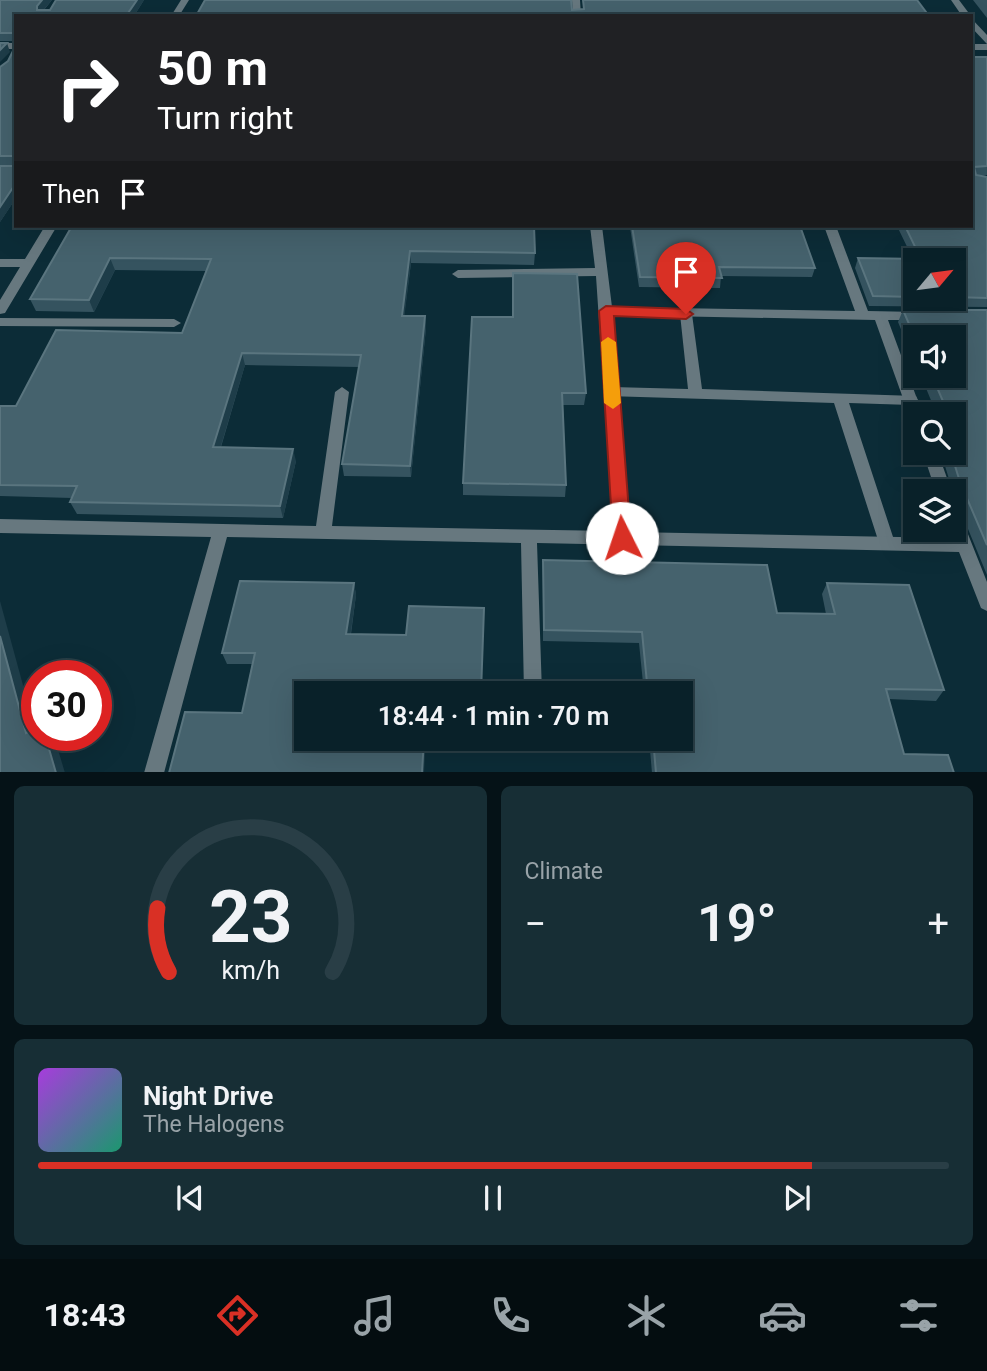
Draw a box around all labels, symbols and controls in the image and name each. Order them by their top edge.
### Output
text: 50 m [157,40,268,97]
icon: right [42,42,133,133]
text: Turn right [157,99,293,137]
icon: arrive [114,175,152,213]
text: Then [42,179,100,209]
pin [656,242,716,314]
north arrow [903,248,966,312]
map controls [903,248,966,542]
icon: arrive [667,253,705,291]
button: sound [903,325,966,388]
button: search [903,402,966,465]
button: layers [903,479,966,542]
position arrow [585,501,659,575]
speed limit sign: 30 [21,660,112,751]
text: 18:44 · 1 min · 70 m [378,701,609,731]
text: Climate [525,858,603,885]
text: 23 [208,874,292,960]
text: 19° [697,893,777,954]
text: − [525,902,546,946]
text: + [927,902,949,946]
text: km/h [221,955,280,984]
text: Night Drive [143,1081,273,1111]
text: The Halogens [143,1111,285,1138]
icon: previous [171,1179,209,1217]
icon: pause [474,1179,512,1217]
icon: next [778,1179,816,1217]
icon: directions [213,1291,262,1340]
icon: music [350,1291,399,1340]
icon: phone [486,1291,535,1340]
icon: climate [622,1291,671,1340]
icon: car [758,1291,807,1340]
icon: filters [894,1291,943,1340]
text: 18:43 [44,1296,126,1334]

